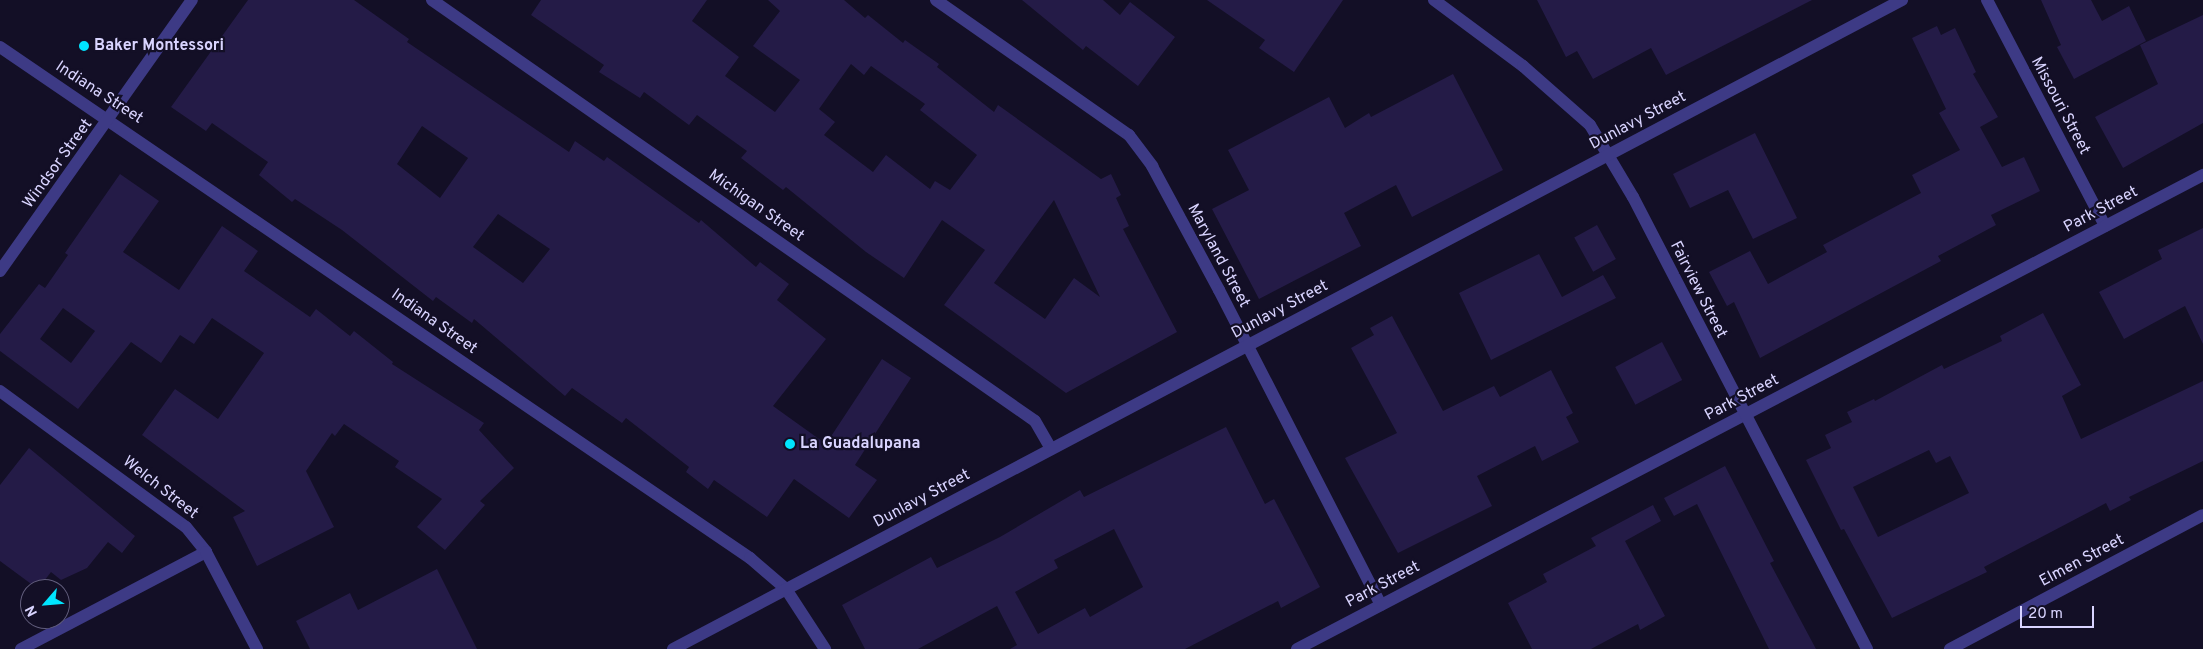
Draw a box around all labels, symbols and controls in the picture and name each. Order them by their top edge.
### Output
place label: Baker Montessori [94,36,224,56]
marker: Baker Montessori [78,40,90,52]
street label: Missouri Street [2026,54,2094,158]
street label: Indiana Street [52,58,146,128]
street label: Dunlavy Street [1586,88,1690,154]
street label: Windsor Street [19,115,97,213]
street label: Michigan Street [704,166,808,246]
street label: Park Street [2061,183,2141,237]
street label: Maryland Street [1183,201,1253,311]
street label: Fairview Street [1665,238,1731,342]
street label: Dunlavy Street [1228,277,1332,343]
street label: Indiana Street [387,285,481,359]
street label: Park Street [1702,371,1782,425]
place label: La Guadalupana [800,434,920,454]
marker: La Guadalupana [784,438,796,450]
street label: Welch Street [118,453,202,523]
street label: Dunlavy Street [870,466,974,532]
street label: Elmen Street [2036,531,2128,591]
street label: Park Street [1343,558,1423,612]
north arrow [20,579,70,629]
scale bar [2023,596,2097,628]
text: N [22,602,42,619]
text: 20 m [2028,605,2063,624]

